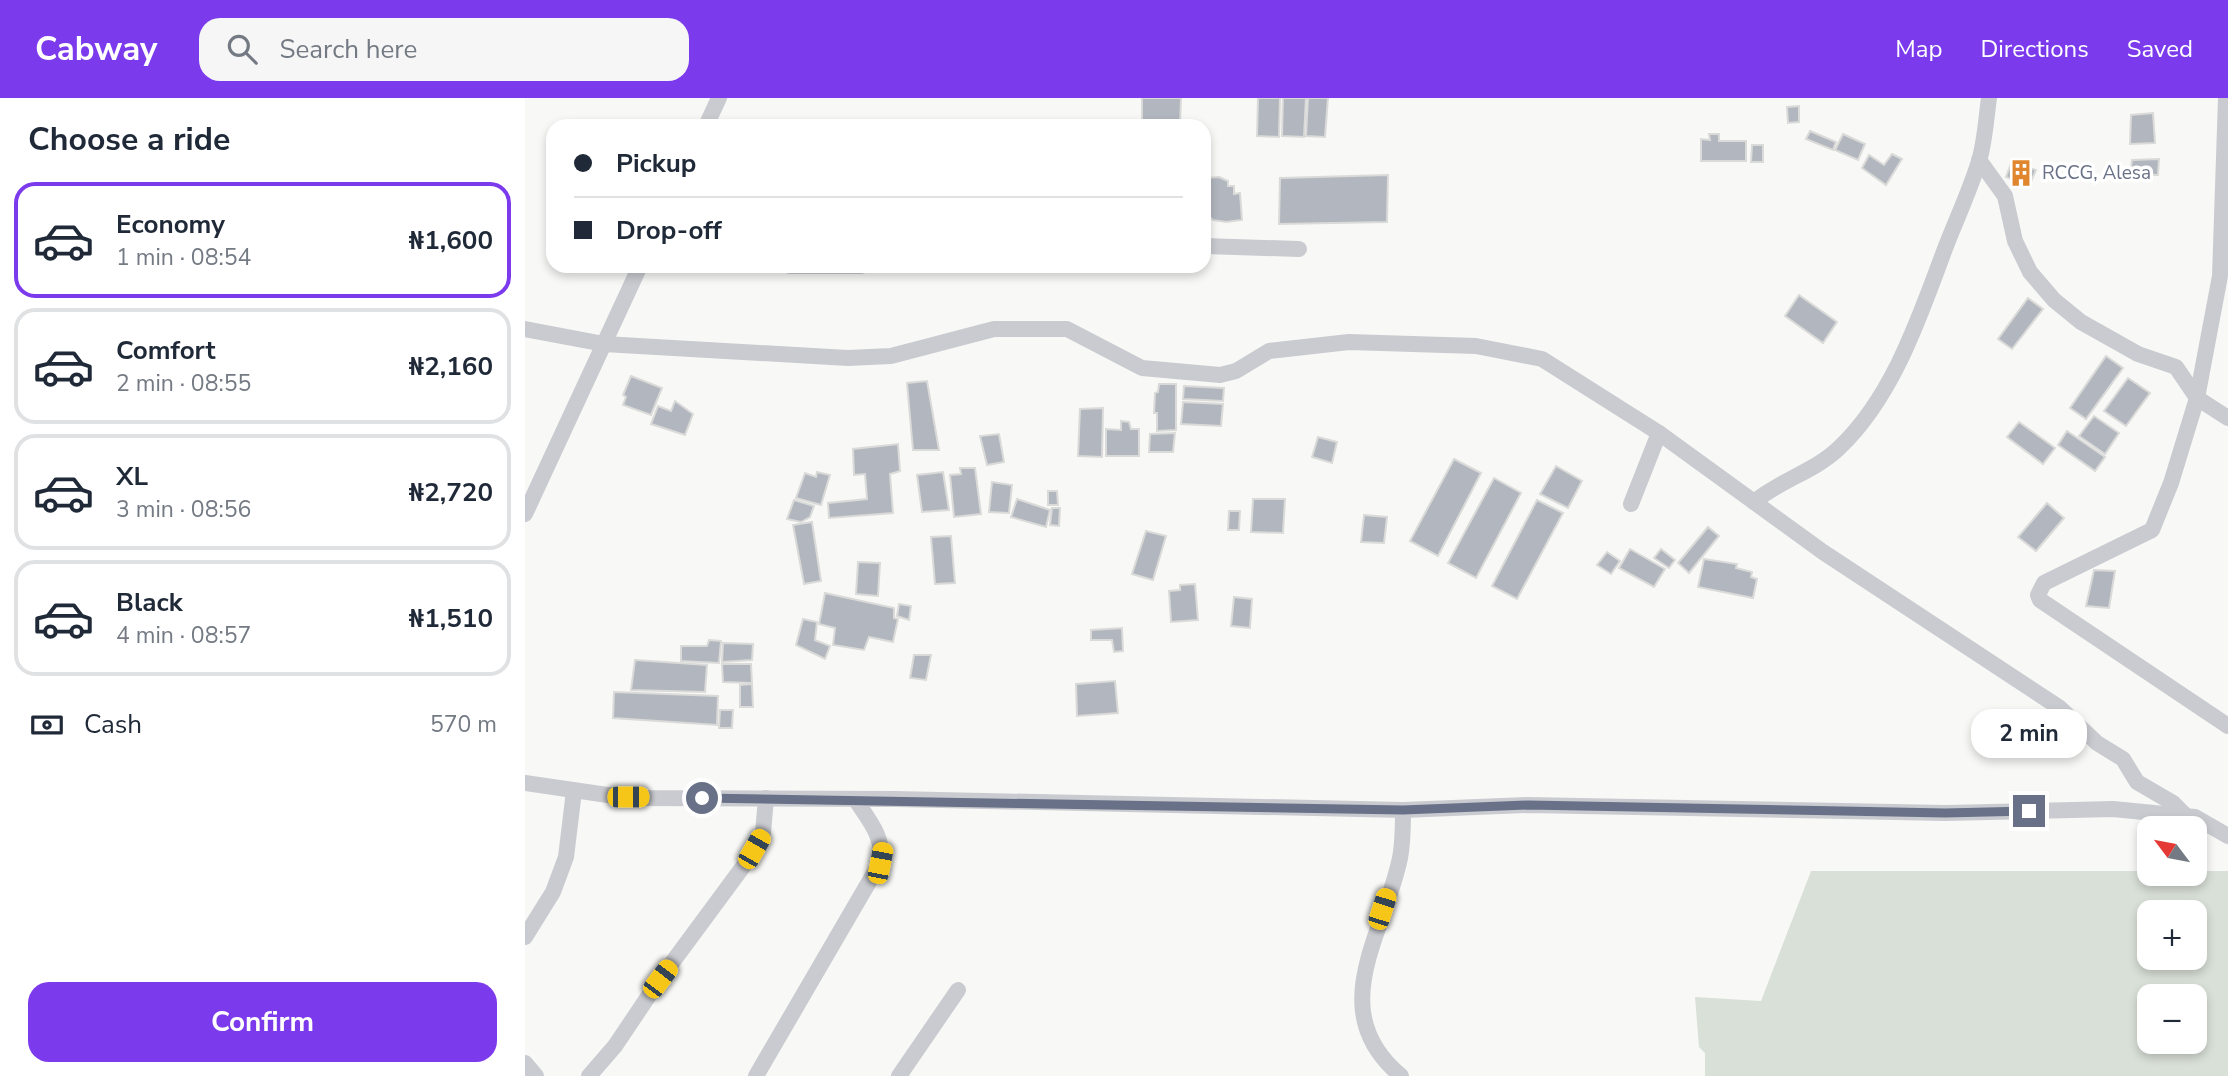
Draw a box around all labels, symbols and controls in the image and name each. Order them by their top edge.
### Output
search box [199,18,689,81]
text: Cabway [35,27,157,72]
icon: search [223,30,261,68]
text: Search here [279,32,417,67]
text: Map [1895,33,1942,65]
text: Directions [1980,33,2089,65]
text: Saved [2127,33,2193,65]
text: Choose a ride [28,118,230,161]
text: Pickup [616,146,696,181]
building icon: RCCG, Alesa [2006,158,2036,188]
place label: RCCG, Alesa [2042,160,2151,186]
text: Economy [116,207,225,242]
icon: car [32,209,95,272]
text: Drop-off [616,213,722,248]
text: ₦1,600 [409,223,493,258]
text: 1 min · 08:54 [116,242,251,273]
text: Comfort [116,333,216,368]
icon: car [32,335,95,398]
text: ₦2,160 [409,349,493,384]
text: 2 min · 08:55 [116,368,251,399]
text: XL [116,459,148,494]
icon: car [32,461,95,524]
text: ₦2,720 [409,475,493,510]
text: 3 min · 08:56 [116,494,251,525]
text: Black [116,585,183,620]
icon: car [32,587,95,650]
text: ₦1,510 [409,601,493,636]
text: 4 min · 08:57 [116,620,251,651]
icon: cash [28,706,66,744]
text: Cash [84,707,142,742]
text: 570 m [430,709,497,740]
callout: 2 min [1971,710,2087,758]
text: 2 min [1999,718,2059,749]
route start [686,782,718,814]
car [608,787,650,808]
route end [2013,795,2045,827]
north arrow [2137,816,2207,886]
map controls [2137,816,2207,1054]
car [735,826,774,872]
car [866,840,895,886]
car [1366,886,1399,932]
button: + [2137,900,2207,970]
car [639,956,682,1002]
button: Confirm [28,982,497,1062]
button: − [2137,984,2207,1054]

